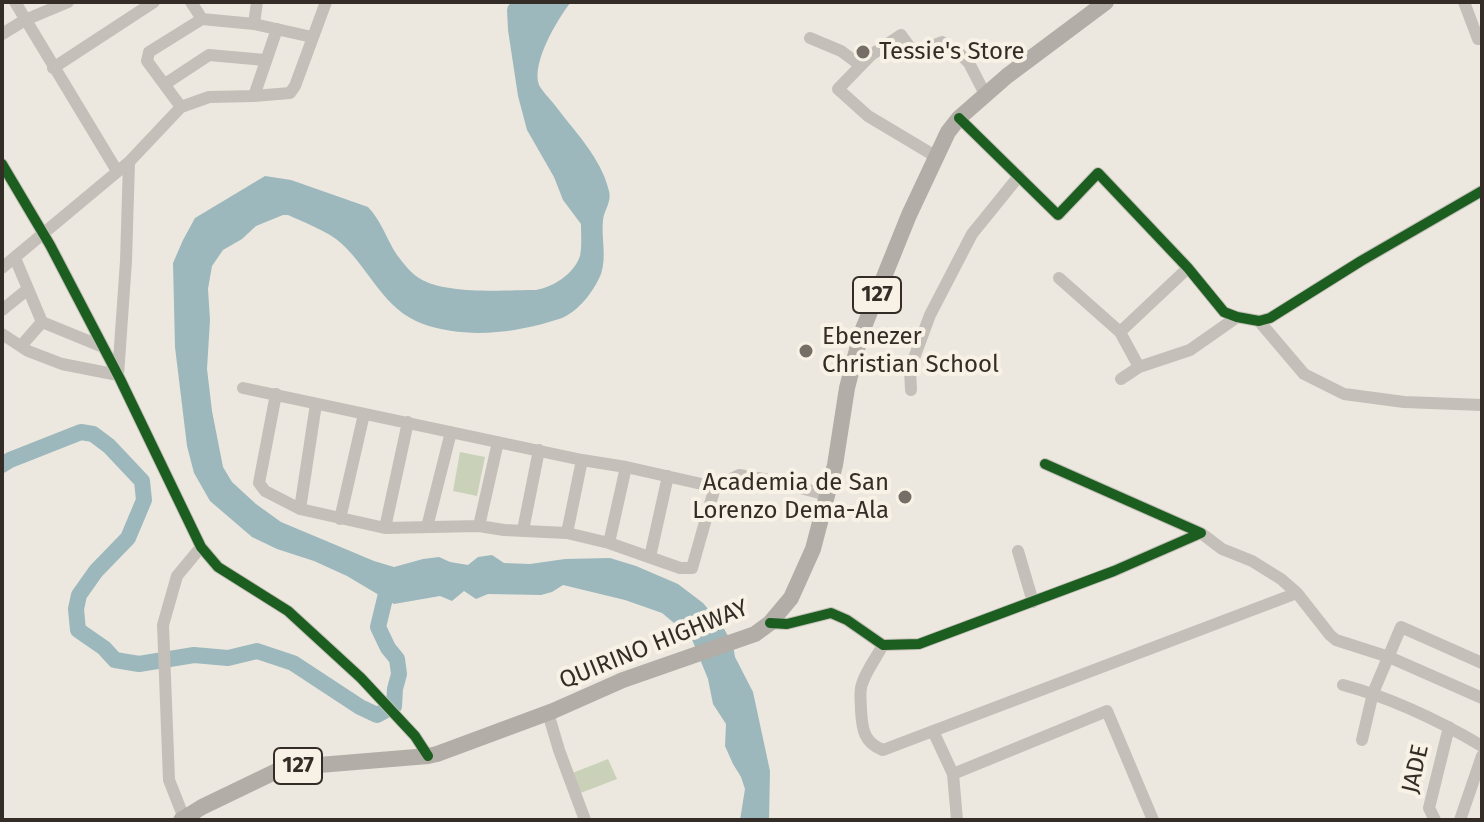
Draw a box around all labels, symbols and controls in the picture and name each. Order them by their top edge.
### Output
place label: Tessie's Store [879,38,1025,66]
marker: Tessie's Store [854,43,872,61]
road number: 127 [853,277,901,313]
place label: Ebenezer Christian School [822,323,999,379]
marker: Ebenezer Christian School [797,342,815,360]
place label: Academia de San Lorenzo Dema-Ala [692,469,889,525]
marker: Academia de San Lorenzo Dema-Ala [896,488,914,506]
street label: QUIRINO HIGHWAY [555,594,753,696]
street label: JADE [1396,742,1436,796]
road number: 127 [274,748,322,784]

